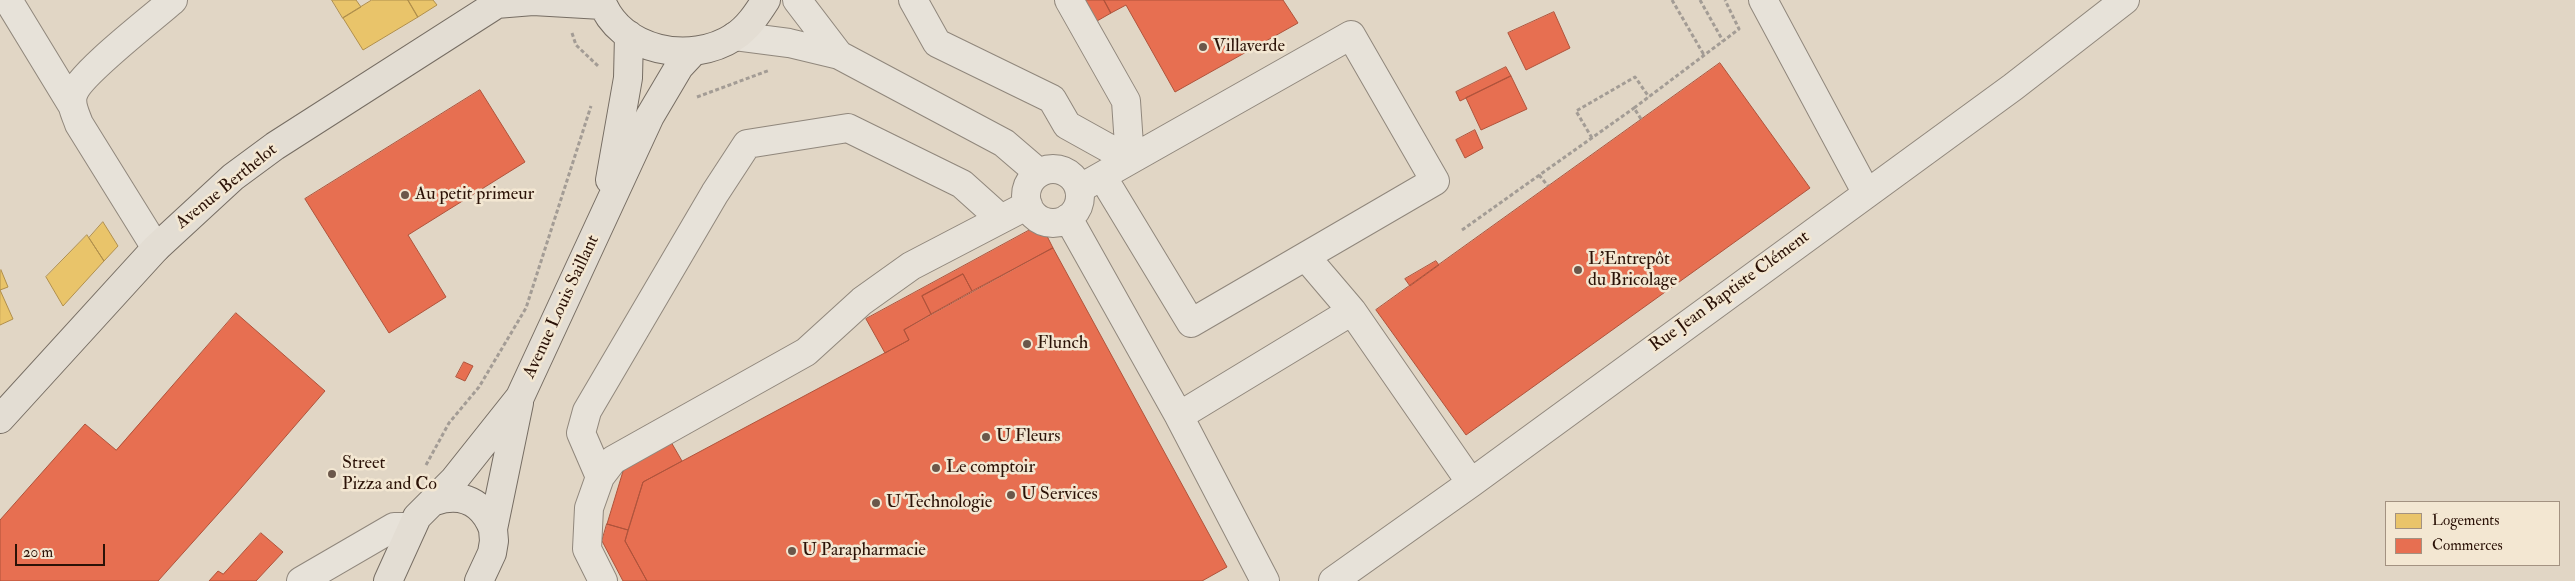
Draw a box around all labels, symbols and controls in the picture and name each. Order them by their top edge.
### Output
place label: Villaverde [1213,36,1285,58]
marker: Villaverde [1197,41,1209,53]
street label: Avenue Berthelot [172,140,282,234]
place label: Au petit primeur [415,184,534,206]
marker: Au petit primeur [399,189,411,201]
street label: Rue Jean Baptiste Clément [1646,227,1814,357]
street label: Avenue Louis Saillant [519,232,605,382]
place label: L'Entrepôt du Bricolage [1588,249,1677,292]
marker: L'Entrepôt du Bricolage [1572,264,1584,276]
place label: Flunch [1037,333,1088,355]
marker: Flunch [1021,338,1033,350]
place label: U Fleurs [996,426,1060,448]
marker: U Fleurs [980,431,992,443]
place label: Street Pizza and Co [342,453,437,496]
place label: Le comptoir [946,457,1035,479]
marker: Le comptoir [930,462,942,474]
marker: Street Pizza and Co [326,468,338,480]
place label: U Services [1021,484,1098,506]
marker: U Services [1005,489,1017,501]
place label: U Technologie [886,492,992,514]
marker: U Technologie [870,497,882,509]
legend [2385,501,2560,566]
text: Logements [2432,511,2499,530]
scale bar [18,534,108,566]
text: Commerces [2432,536,2503,555]
place label: U Parapharmacie [802,540,926,562]
text: 20 m [23,543,53,562]
marker: U Parapharmacie [786,545,798,557]

